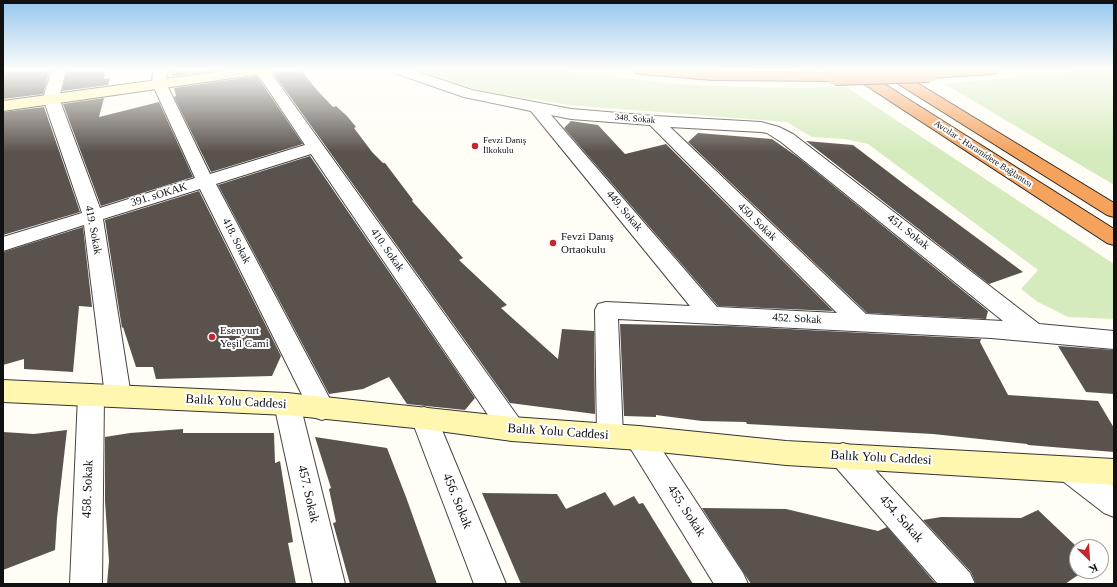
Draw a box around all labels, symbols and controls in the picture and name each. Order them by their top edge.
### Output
street label: 348. Sokak [614,112,656,126]
street label: Avcılar - Haramidere Bağlantısı [932,118,1034,190]
place label: Fevzi Danış İlkokulu [483,136,526,157]
marker: Fevzi Danış İlkokulu [470,141,480,151]
street label: 391. sOKAK [129,180,189,210]
street label: 449. Sokak [603,188,645,234]
street label: 450. Sokak [735,200,779,244]
street label: 419. Sokak [82,204,104,256]
street label: 451. Sokak [884,212,932,252]
street label: 418. Sokak [219,216,253,266]
street label: 410. Sokak [367,226,407,274]
place label: Fevzi Danış Ortaokulu [561,230,614,256]
marker: Fevzi Danış Ortaokulu [548,238,558,248]
street label: 452. Sokak [772,311,822,327]
place label: Esenyurt Yeşil Cami [220,324,269,350]
marker: Esenyurt Yeşil Cami [207,332,217,342]
street label: Balık Yolu Caddesi [185,392,287,412]
street label: Balık Yolu Caddesi [507,421,609,443]
street label: Balık Yolu Caddesi [830,448,932,468]
street label: 458. Sokak [79,459,97,519]
street label: 457. Sokak [294,464,322,524]
street label: 456. Sokak [439,471,475,531]
street label: 455. Sokak [664,482,708,540]
street label: 454. Sokak [876,492,926,546]
north arrow [1069,539,1109,579]
text: K [1087,562,1100,576]

